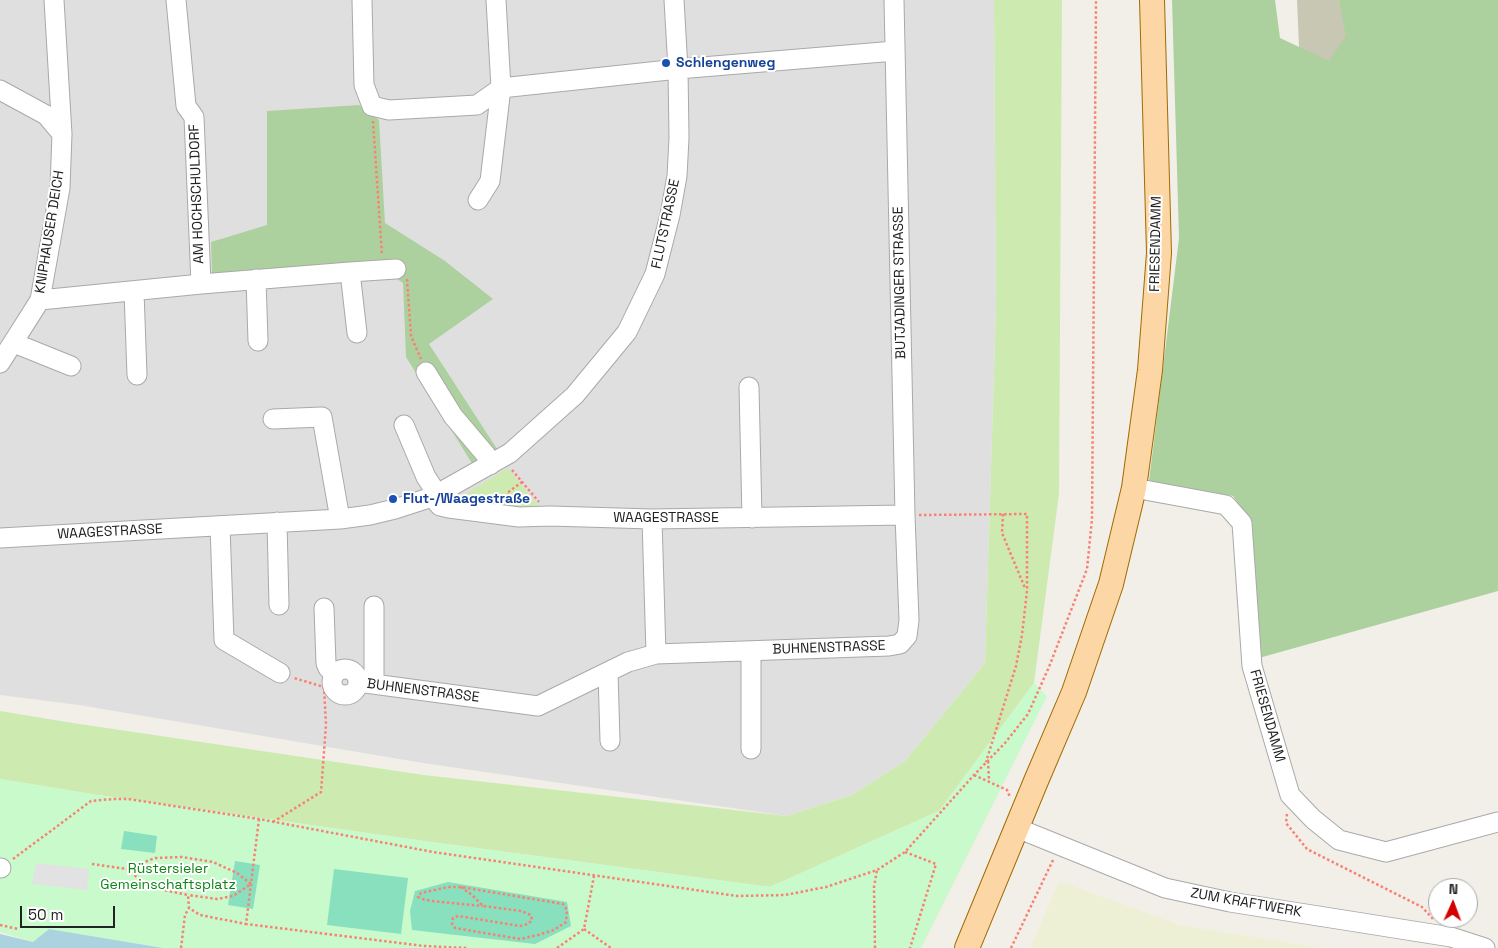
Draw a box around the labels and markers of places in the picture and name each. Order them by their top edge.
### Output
place label: Schlengenweg [676,55,775,71]
marker: Schlengenweg [660,57,672,69]
place label: Flut-/Waagestraße [403,491,530,507]
marker: Flut-/Waagestraße [387,493,399,505]

